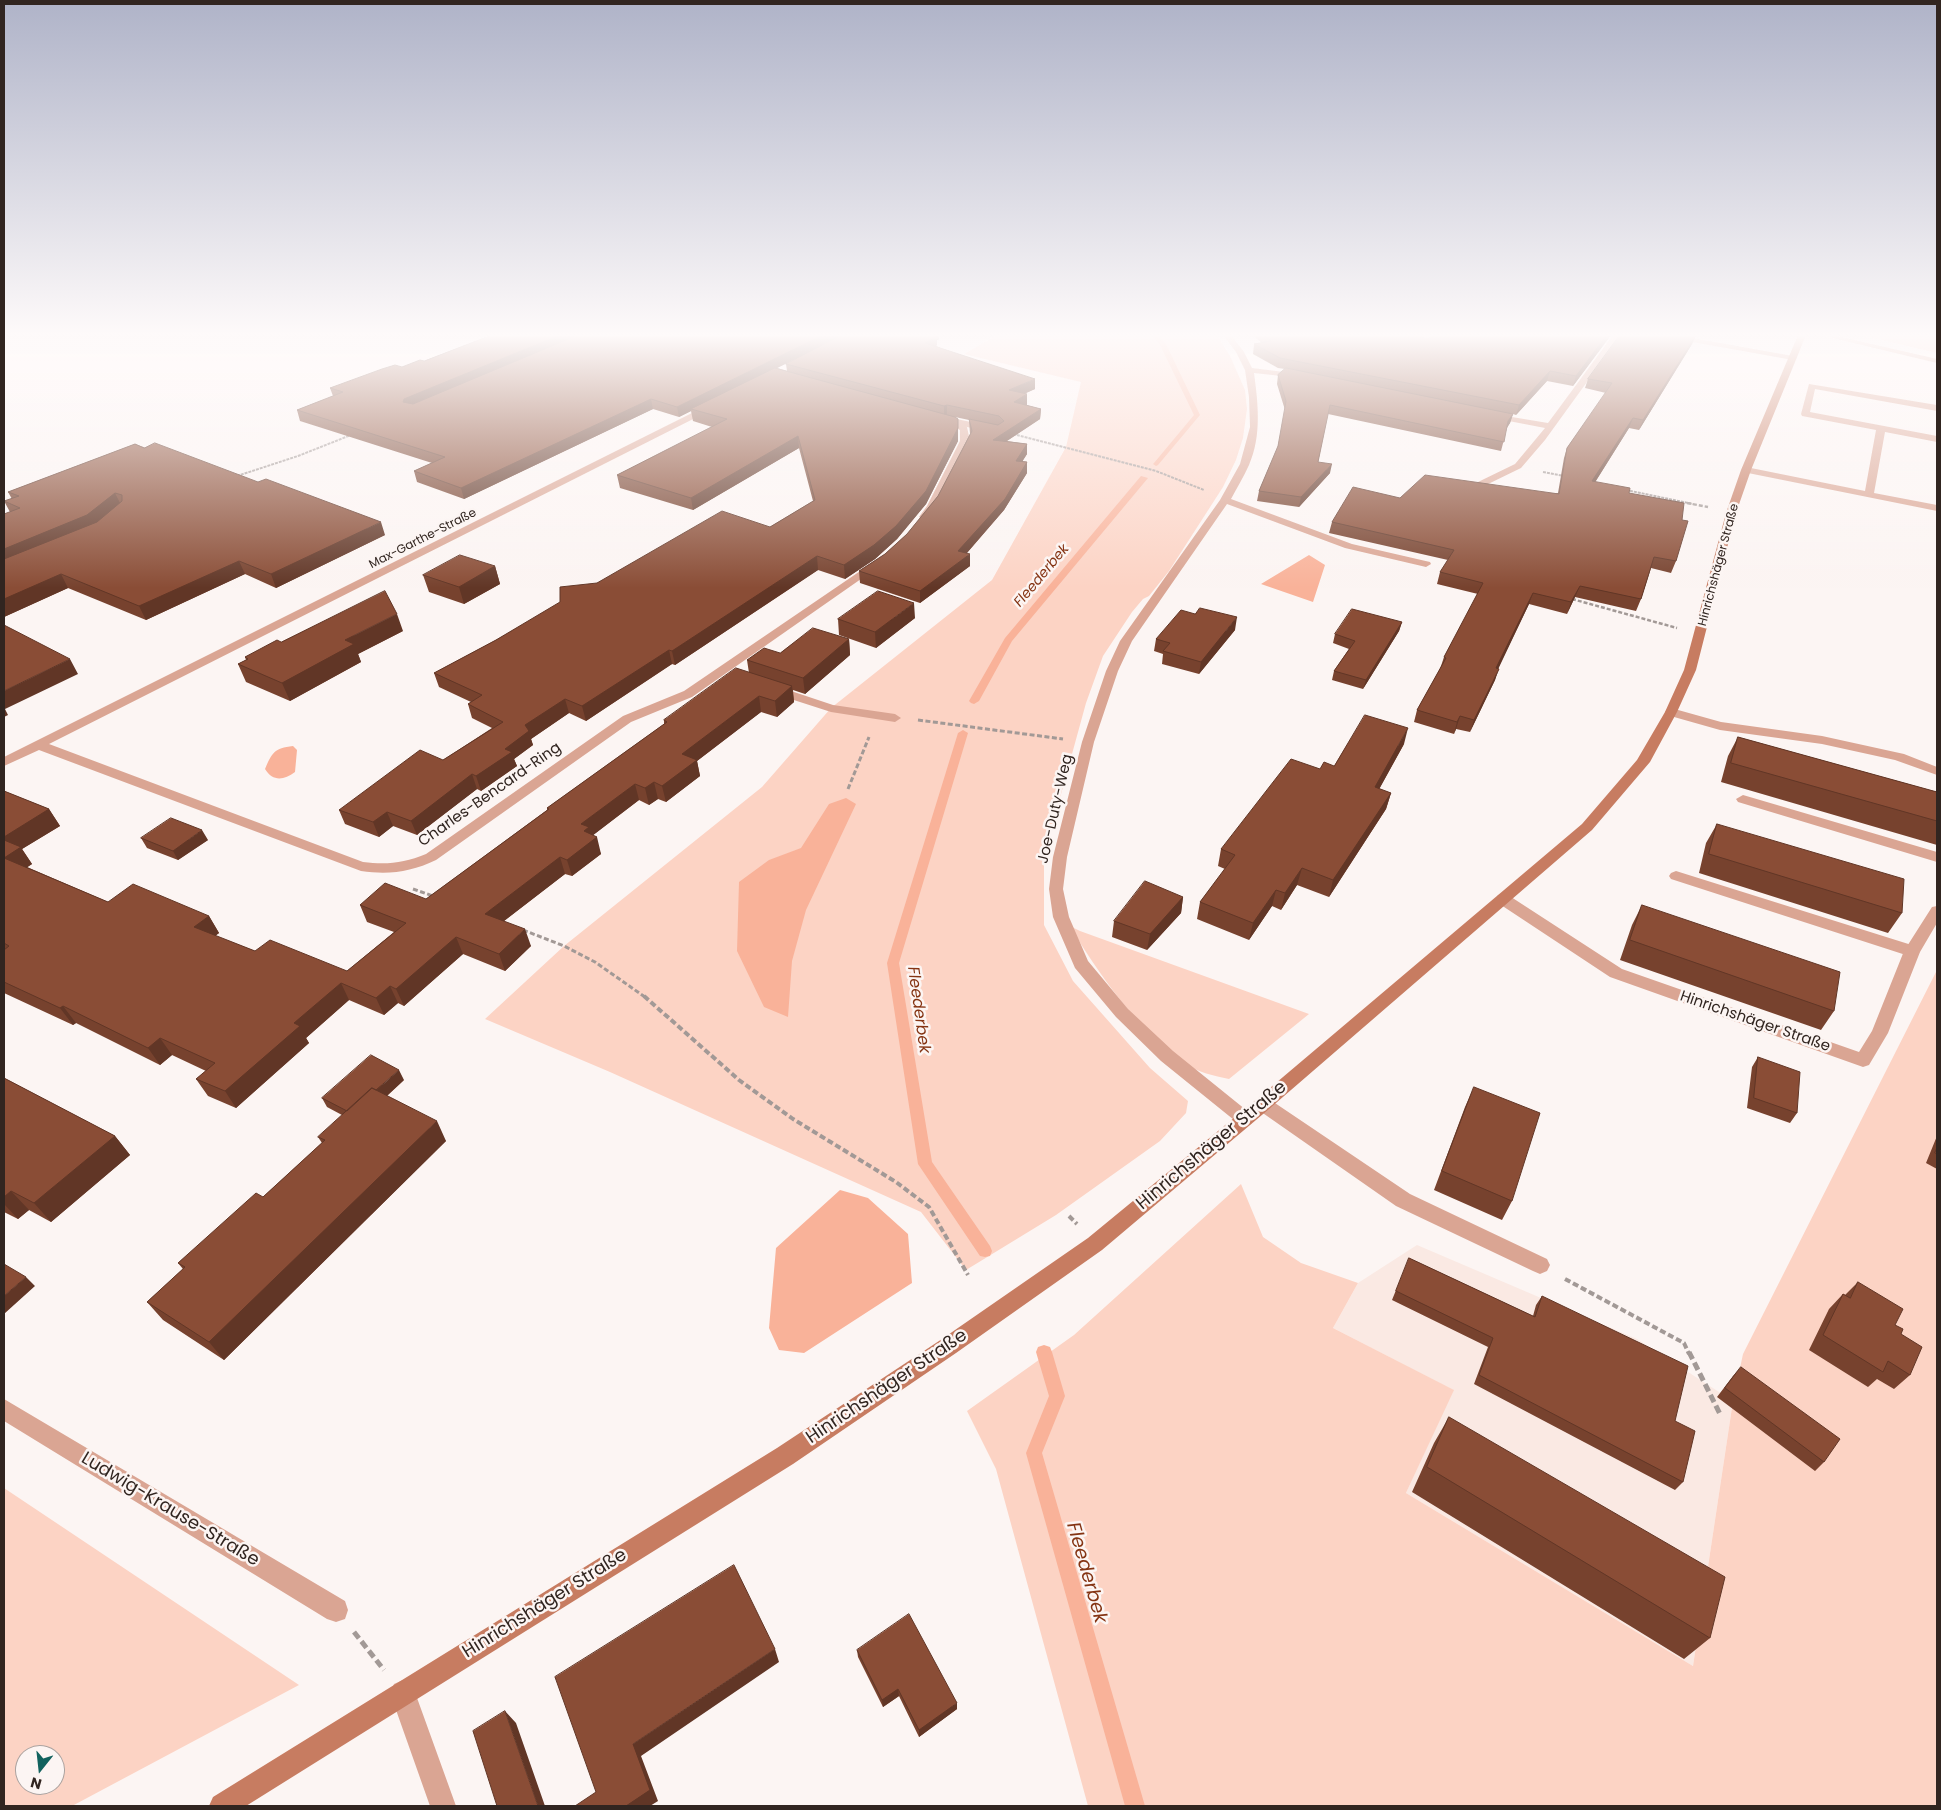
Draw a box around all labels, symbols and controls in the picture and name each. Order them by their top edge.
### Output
street label: Hinrichshäger Straße [1696,502,1742,628]
street label: Max-Garthe-Straße [367,506,479,572]
water label: Fleederbek [1011,541,1073,611]
street label: Charles-Bencard-Ring [415,739,565,851]
street label: Joe-Duty-Weg [1035,753,1077,865]
water label: Fleederbek [902,965,934,1055]
street label: Hinrichshäger Straße [1677,988,1833,1056]
street label: Hinrichshäger Straße [1133,1077,1291,1215]
street label: Hinrichshäger Straße [802,1325,972,1449]
street label: Ludwig-Krause-Straße [77,1448,263,1572]
water label: Fleederbek [1061,1520,1111,1626]
street label: Hinrichshäger Straße [459,1545,631,1663]
north arrow [15,1745,65,1795]
text: N [28,1772,44,1795]

